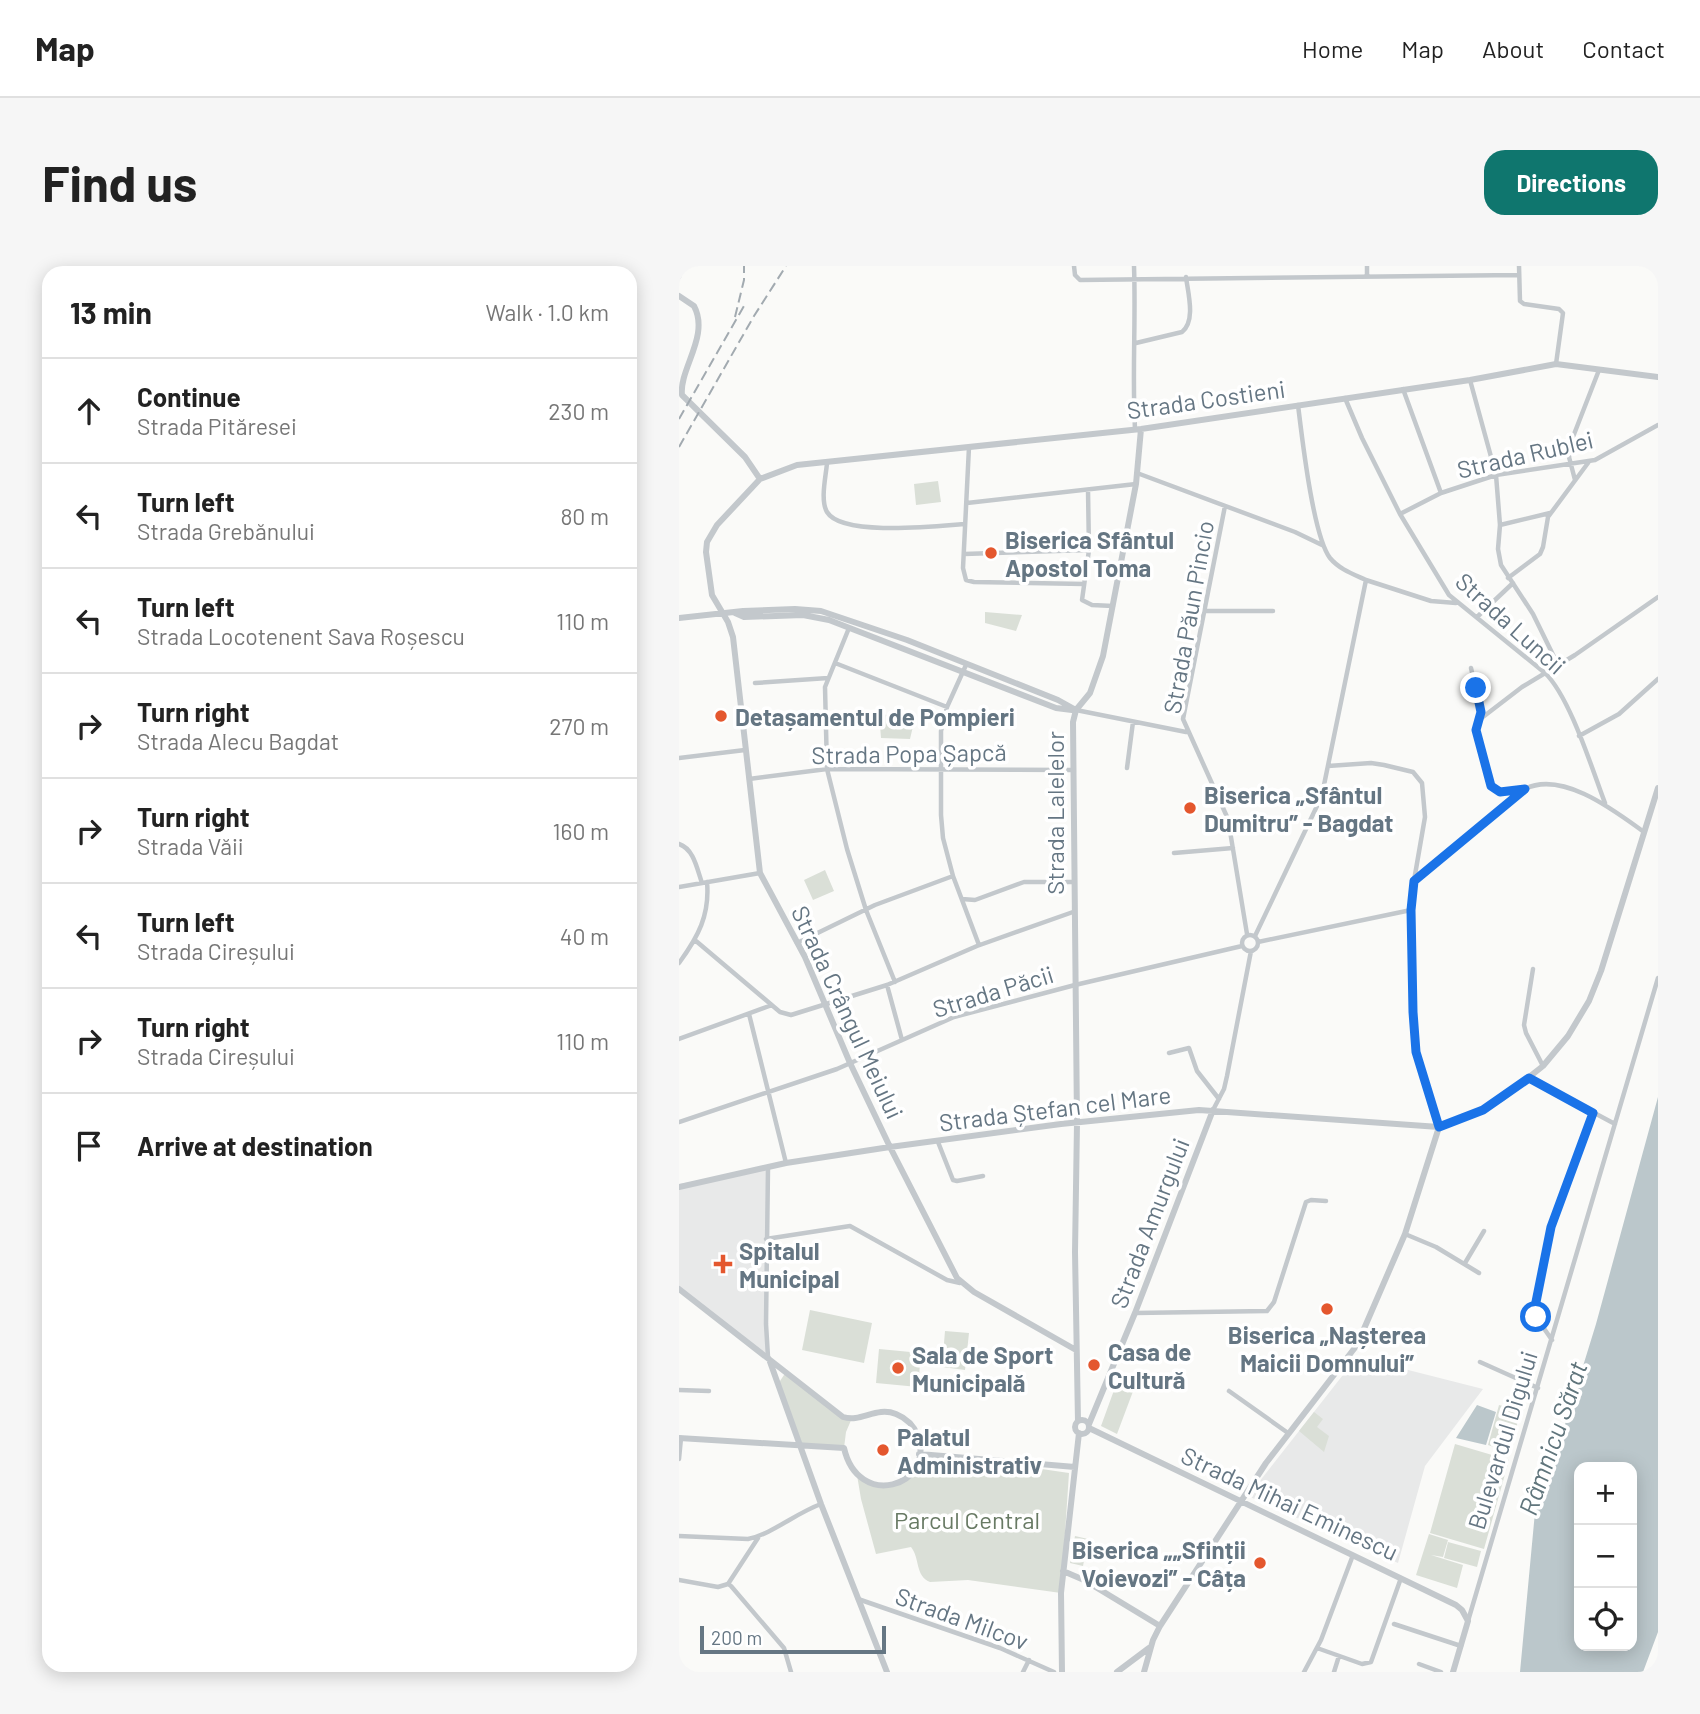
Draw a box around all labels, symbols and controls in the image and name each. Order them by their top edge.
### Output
text: Map [35,28,95,68]
text: Home [1302,34,1363,63]
text: Map [1401,34,1444,63]
text: About [1482,34,1544,63]
text: Contact [1582,34,1665,63]
button: Directions [1484,150,1658,215]
text: Find us [42,153,197,212]
text: 13 min [70,294,152,330]
text: Walk · 1.0 km [485,298,609,326]
street label: Strada Costieni [1125,374,1287,424]
text: Continue [137,381,241,412]
icon: ahead [70,392,108,430]
text: 230 m [548,397,609,425]
text: Strada Pităresei [137,412,297,440]
street label: Strada Rublei [1454,424,1596,484]
text: Turn left [137,486,235,517]
icon: left [70,497,108,535]
text: 80 m [560,502,609,530]
text: Strada Grebănului [137,517,315,545]
street label: Strada Păun Pincio [1157,518,1219,716]
place label: Biserica Sfântul Apostol Toma [1005,525,1174,582]
marker: Biserica Sfântul Apostol Toma [983,545,999,561]
street label: Strada Luncii [1450,566,1572,680]
text: Turn left [137,591,235,622]
icon: left [70,602,108,640]
text: 110 m [556,607,609,635]
text: Strada Locotenent Sava Roșescu [137,622,465,650]
route end [1460,672,1491,703]
text: Turn right [137,696,250,727]
place label: Detașamentul de Pompieri [735,702,1015,731]
icon: right [70,707,108,745]
marker: Detașamentul de Pompieri [713,708,729,724]
text: 270 m [549,712,609,740]
text: Strada Alecu Bagdat [137,727,339,755]
street label: Strada Lalelelor [1040,731,1069,895]
street label: Strada Popa Șapcă [811,737,1007,769]
place label: Biserica „Sfântul Dumitru” - Bagdat [1204,780,1393,837]
marker: Biserica „Sfântul Dumitru” - Bagdat [1182,800,1198,816]
text: Turn right [137,801,250,832]
icon: right [70,812,108,850]
text: 160 m [552,817,609,845]
text: Strada Văii [137,832,244,860]
street label: Strada Crângul Meiului [786,901,910,1123]
text: Turn left [137,906,235,937]
icon: left [70,917,108,955]
text: 40 m [560,922,609,950]
text: Strada Cireșului [137,937,295,965]
street label: Strada Păcii [929,959,1057,1023]
text: Turn right [137,1011,250,1042]
icon: right [70,1022,108,1060]
text: 110 m [556,1027,609,1055]
text: Strada Cireșului [137,1042,295,1070]
street label: Strada Ștefan cel Mare [937,1079,1173,1137]
icon: arrive [70,1127,108,1165]
text: Arrive at destination [137,1130,373,1161]
street label: Strada Amurgului [1103,1134,1195,1312]
place label: Spitalul Municipal [739,1236,840,1293]
marker: Spitalul Municipal [713,1254,733,1274]
marker: Biserica „Nașterea Maicii Domnului” [1319,1301,1335,1317]
route start [1520,1301,1551,1332]
place label: Biserica „Nașterea Maicii Domnului” [1228,1320,1426,1377]
place label: Casa de Cultură [1108,1337,1191,1394]
place label: Sala de Sport Municipală [912,1340,1053,1397]
street label: Bulevardul Digului [1461,1347,1543,1533]
marker: Casa de Cultură [1086,1357,1102,1373]
water label: Râmnicu Sărat [1511,1357,1593,1519]
marker: Sala de Sport Municipală [890,1360,906,1376]
place label: Palatul Administrativ [897,1422,1042,1479]
street label: Strada Mihai Eminescu [1177,1440,1403,1566]
marker: Palatul Administrativ [875,1442,891,1458]
map controls [1574,1462,1637,1651]
button: + [1574,1462,1637,1525]
park label: Parcul Central [894,1505,1040,1534]
button: − [1574,1525,1637,1588]
place label: Biserica „„Sfinții Voievozi” - Câța [1072,1535,1246,1592]
marker: Biserica „„Sfinții Voievozi” - Câța [1252,1555,1268,1571]
street label: Strada Milcov [892,1581,1032,1655]
button: locate [1574,1588,1637,1651]
scale bar [700,1623,885,1655]
text: 200 m [711,1626,762,1649]

